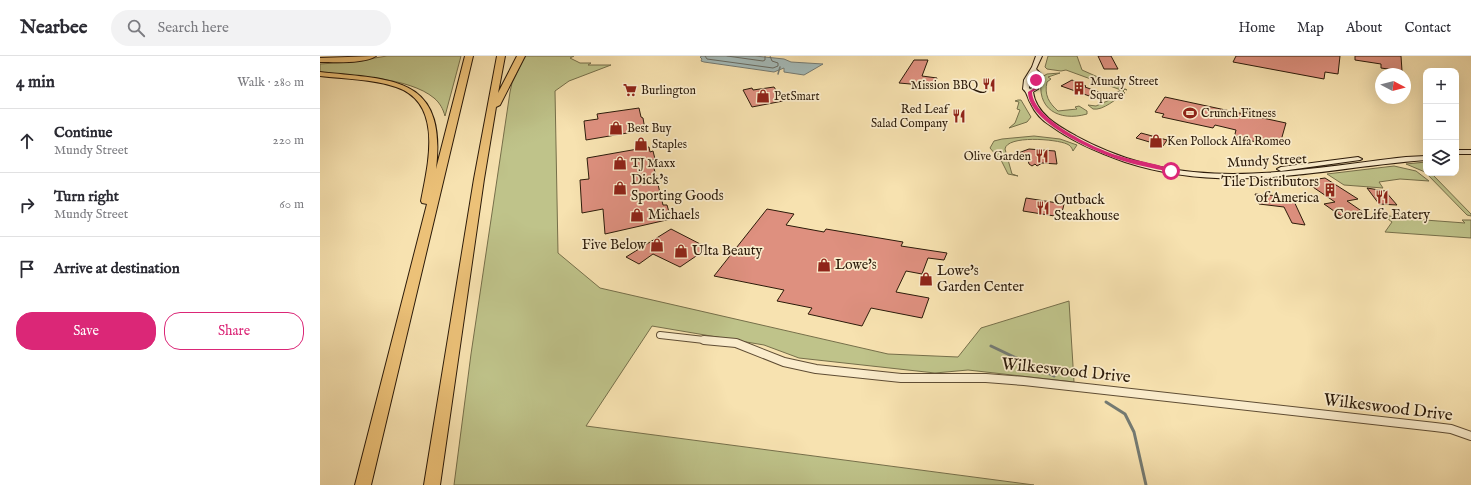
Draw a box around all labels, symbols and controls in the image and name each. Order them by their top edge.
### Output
search box [111,10,391,46]
text: Nearbee [20,16,87,40]
icon: search [125,17,147,39]
text: Search here [157,18,229,37]
text: Home [1239,19,1275,37]
text: Map [1297,19,1324,37]
text: About [1346,19,1382,37]
text: Contact [1404,19,1451,37]
north arrow [1375,68,1411,104]
map controls [1423,68,1459,176]
button: + [1423,68,1459,104]
route end [1027,71,1045,89]
text: 4 min [16,72,55,93]
text: Walk · 280 m [237,74,304,91]
place label: Mundy Street Square [1090,74,1158,104]
restaurant icon: Mission BBQ [981,77,997,93]
place label: Mission BBQ [911,78,987,93]
building icon: Mundy Street Square [1071,80,1087,96]
supermarket icon: Burlington [622,82,638,98]
place label: Burlington [641,83,697,98]
shop icon: PetSmart [755,88,771,104]
place label: PetSmart [774,89,820,104]
place label: Red Leaf Salad Company [871,102,951,132]
button: − [1423,104,1459,140]
sports icon: Crunch Fitness [1182,105,1198,121]
place label: Crunch Fitness [1201,106,1276,121]
restaurant icon: Red Leaf Salad Company [951,108,967,124]
shop icon: Best Buy [608,120,624,136]
place label: Best Buy [627,121,672,136]
text: Continue [54,123,112,142]
icon: ahead [16,130,38,152]
text: 220 m [273,132,304,149]
shop icon: Ken Pollock Alfa Romeo [1148,133,1164,149]
place label: Ken Pollock Alfa Romeo [1167,134,1291,149]
shop icon: Staples [633,136,649,152]
place label: Staples [652,137,687,153]
button: layers [1423,140,1459,176]
text: Mundy Street [54,142,128,159]
restaurant icon: Olive Garden [1034,148,1050,164]
place label: Olive Garden [964,149,1032,164]
street label: Mundy Street [1227,150,1308,172]
shop icon: TJ Maxx [612,155,628,171]
place label: TJ Maxx [631,156,676,172]
route start [1162,162,1180,180]
place label: Dick's Sporting Goods [631,171,724,205]
place label: Tile Distributors of America [1221,173,1320,207]
shop icon: Dick's Sporting Goods [612,180,628,196]
building icon: Tile Distributors of America [1322,182,1338,198]
text: Turn right [54,187,119,206]
restaurant icon: CoreLife Eatery [1374,189,1390,205]
place label: Outback Steakhouse [1054,191,1120,225]
icon: right [16,194,38,216]
text: 60 m [279,196,304,213]
restaurant icon: Outback Steakhouse [1035,200,1051,216]
text: Mundy Street [54,206,128,223]
place label: Michaels [648,206,700,224]
place label: CoreLife Eatery [1334,206,1430,224]
shop icon: Michaels [629,207,645,223]
place label: Five Below [582,236,647,254]
shop icon: Five Below [649,237,665,253]
place label: Ulta Beauty [692,242,762,260]
shop icon: Ulta Beauty [673,243,689,259]
place label: Lowe's [835,256,877,274]
shop icon: Lowe's [816,257,832,273]
icon: arrive [16,258,38,280]
text: Arrive at destination [54,259,180,278]
place label: Lowe's Garden Center [937,262,1024,296]
shop icon: Lowe's Garden Center [918,271,934,287]
button: Save [16,312,156,350]
button: Share [164,312,304,350]
street label: Wilkeswood Drive [1000,354,1132,388]
street label: Wilkeswood Drive [1322,390,1454,426]

